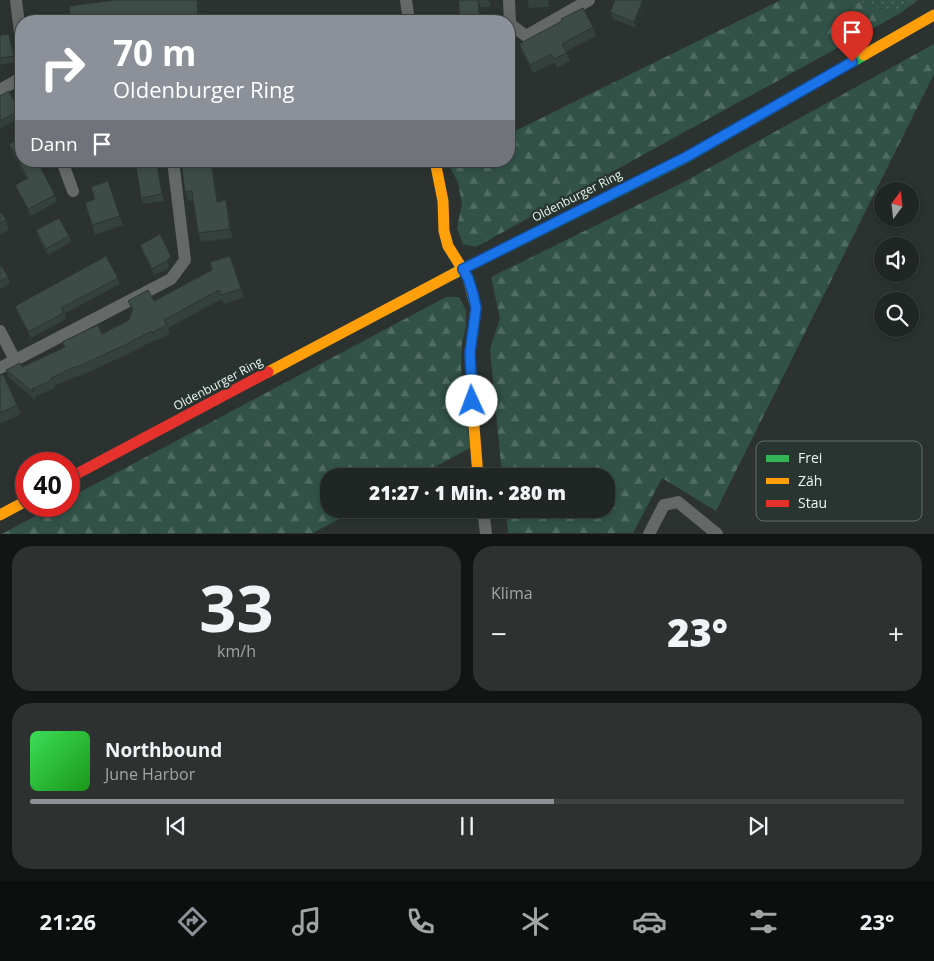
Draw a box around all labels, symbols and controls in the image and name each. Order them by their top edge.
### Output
pin [831,11,873,62]
icon: arrive [838,18,866,46]
text: 70 m [113,29,196,76]
icon: right [30,35,95,100]
text: Oldenburger Ring [113,74,295,104]
icon: arrive [88,130,116,158]
text: Dann [30,131,78,157]
street label: Oldenburger Ring [529,165,625,226]
north arrow [874,182,919,228]
map controls [874,182,919,337]
button: sound [874,237,919,282]
button: search [874,292,919,337]
street label: Oldenburger Ring [170,353,266,414]
position arrow [445,374,497,426]
legend [756,441,922,521]
text: Frei [798,448,822,467]
speed limit sign: 40 [15,452,80,517]
text: Zäh [798,471,822,490]
text: 21:27 · 1 Min. · 280 m [369,480,566,506]
text: Stau [798,493,827,512]
text: 33 [199,563,274,651]
text: Klima [491,582,533,604]
text: 23° [667,606,728,658]
text: − [491,614,507,652]
text: + [888,614,904,652]
text: km/h [217,640,256,662]
text: Northbound [105,737,222,763]
text: June Harbor [105,763,195,785]
icon: previous [162,812,190,840]
icon: pause [453,812,481,840]
icon: next [744,812,772,840]
icon: directions [175,904,210,939]
icon: music [289,904,324,939]
icon: phone [403,904,438,939]
icon: climate [518,904,553,939]
icon: car [632,904,667,939]
icon: filters [746,904,781,939]
text: 21:26 [40,906,96,936]
text: 23° [860,906,894,936]

